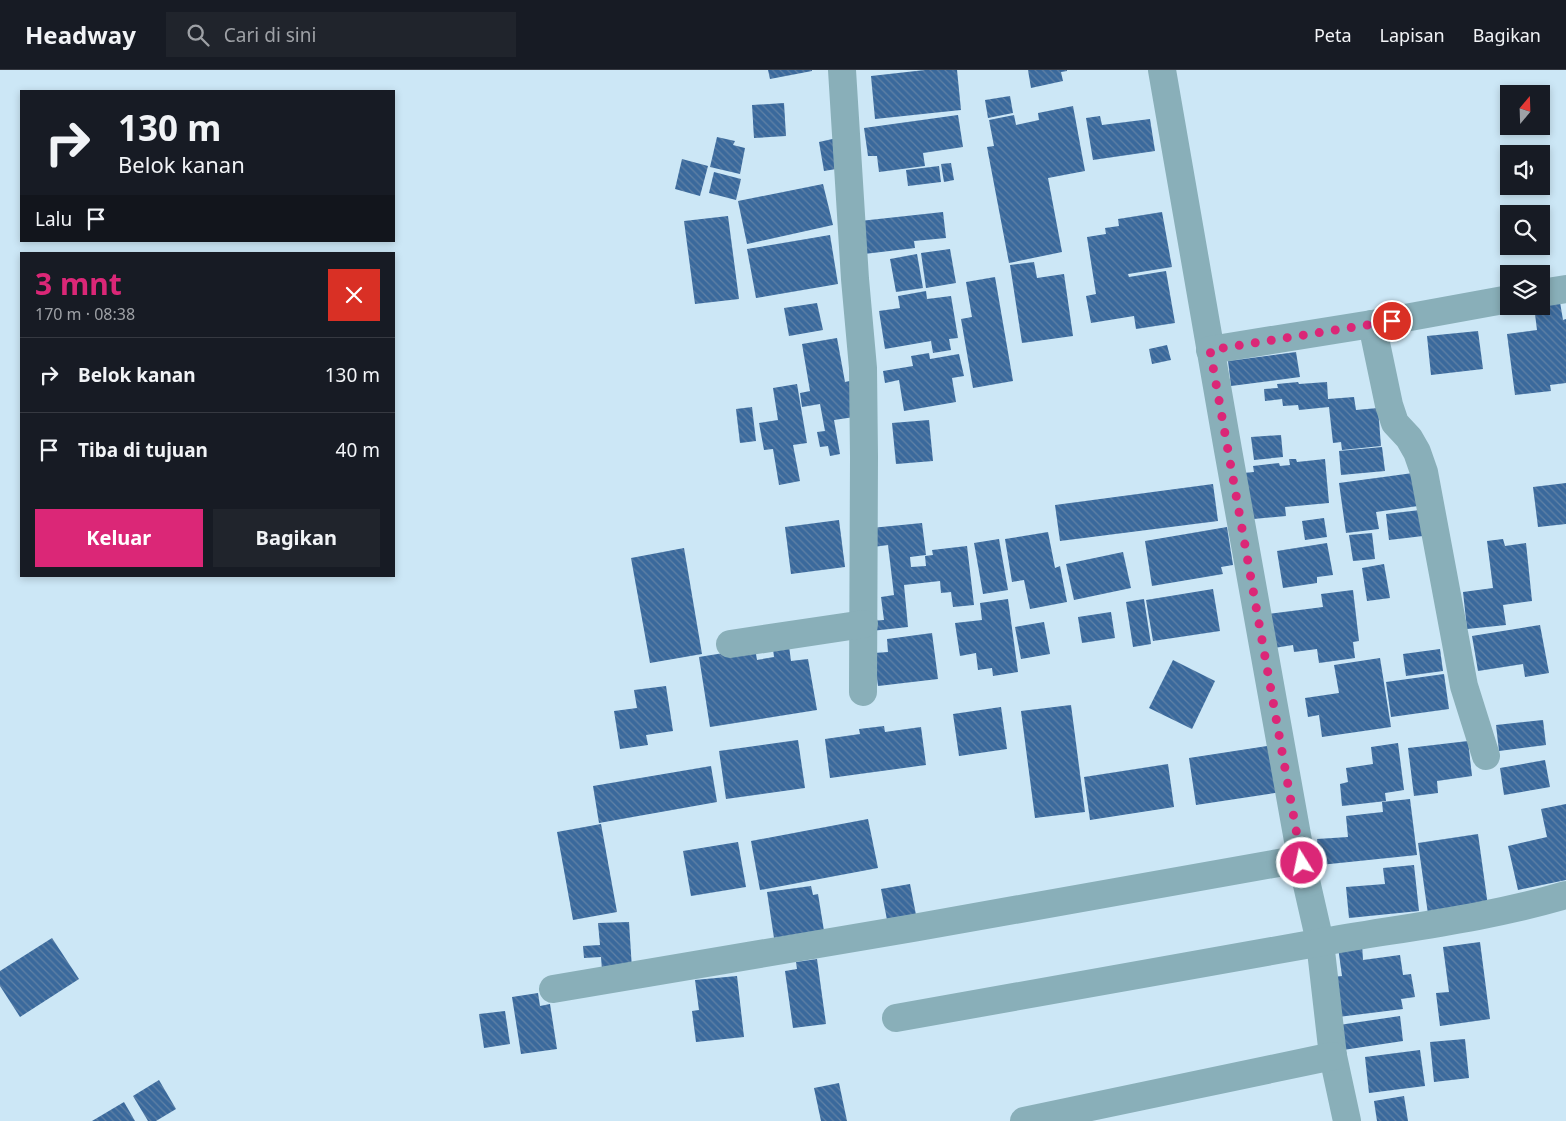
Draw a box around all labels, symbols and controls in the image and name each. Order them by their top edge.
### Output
search box [166,12,516,57]
text: Headway [25,18,136,51]
icon: search [184,21,212,49]
text: Cari di sini [224,22,316,48]
text: Peta [1314,23,1352,47]
text: Lapisan [1380,23,1445,47]
text: Bagikan [1473,23,1541,47]
north arrow [1500,85,1550,135]
map controls [1500,85,1550,315]
text: 130 m [118,104,221,151]
icon: right [35,110,100,175]
button: sound [1500,145,1550,195]
text: Belok kanan [118,149,245,179]
icon: arrive [82,205,110,233]
button: search [1500,205,1550,255]
text: Lalu [35,206,72,232]
text: 3 mnt [35,263,122,304]
button: layers [1500,265,1550,315]
button: close [328,269,380,321]
pin [1371,300,1413,342]
text: 170 m · 08:38 [35,303,135,325]
icon: arrive [1378,307,1406,335]
icon: right [35,361,63,389]
text: Belok kanan [78,362,195,388]
text: 130 m [325,362,380,388]
icon: arrive [35,436,63,464]
text: Tiba di tujuan [78,437,208,463]
text: 40 m [336,437,380,463]
button: Keluar [35,509,203,567]
button: Bagikan [213,509,380,567]
position arrow [1275,836,1327,888]

